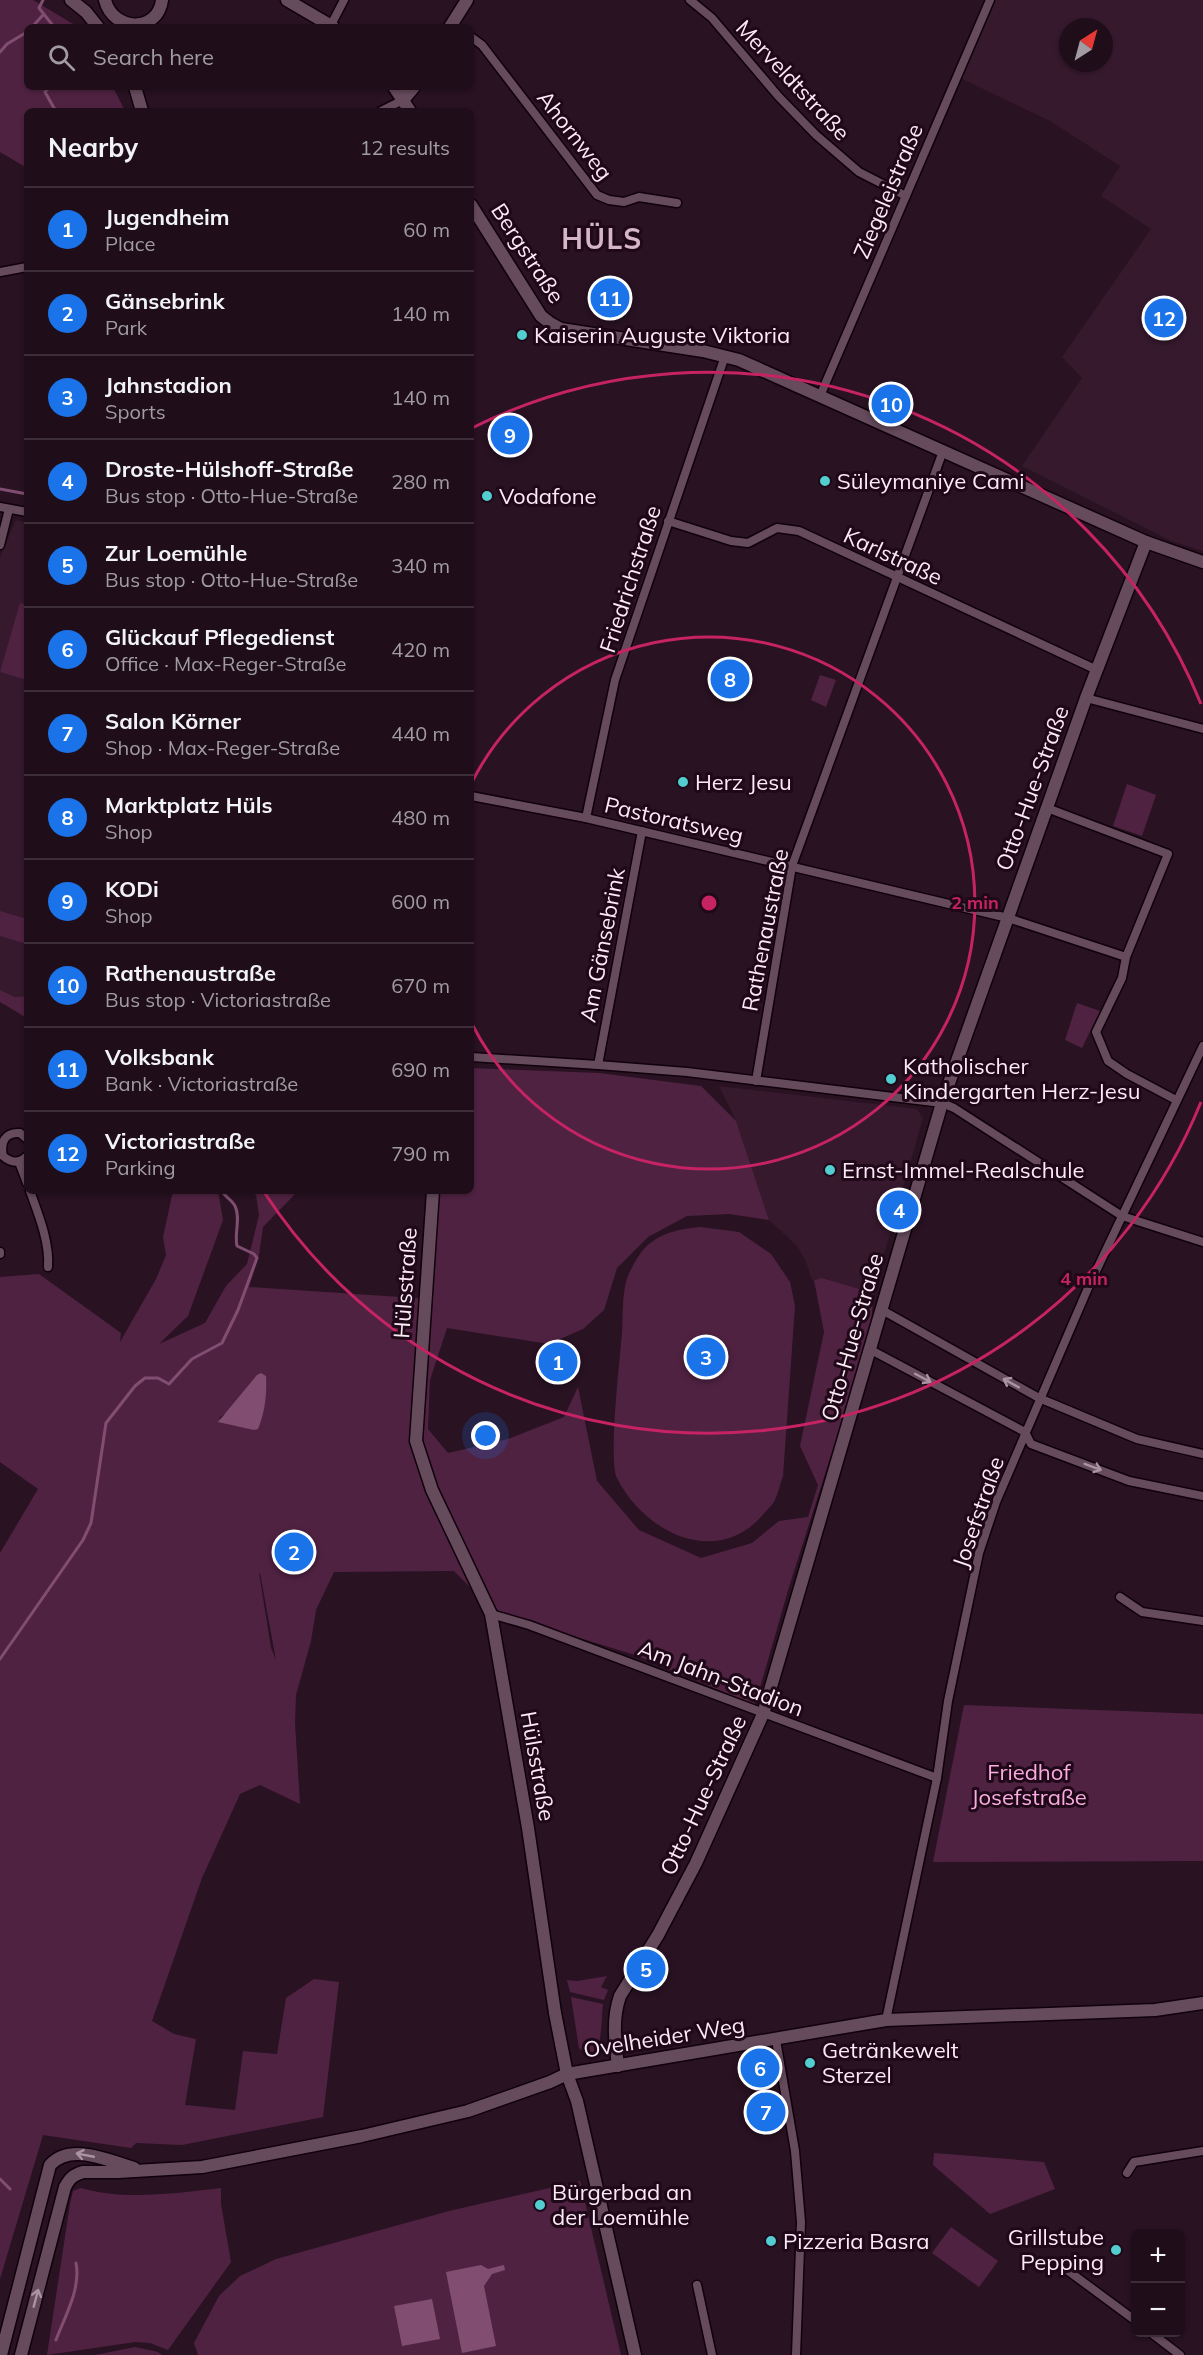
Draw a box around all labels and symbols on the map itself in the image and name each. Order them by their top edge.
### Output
street label: Merveldtstraße [730,14,856,146]
north arrow [1059,18,1113,72]
street label: Ahornweg [531,84,619,186]
street label: Ziegeleistraße [847,119,929,263]
street label: Bergstraße [485,198,571,308]
district label: HÜLS [561,221,643,256]
pin: 11 [590,276,630,320]
pin: 12 [1144,296,1184,340]
place label: Kaiserin Auguste Viktoria [534,321,790,349]
marker: Kaiserin Auguste Viktoria [515,328,529,342]
pin: 10 [872,382,910,426]
pin: 9 [490,412,530,458]
place label: Süleymaniye Cami [837,467,1024,495]
marker: Süleymaniye Cami [818,474,832,488]
place label: Vodafone [499,482,597,510]
marker: Vodafone [480,489,494,503]
street label: Friedrichstraße [593,502,667,656]
street label: Karlstraße [839,521,947,591]
pin: 8 [710,656,750,702]
street label: Otto-Hue-Straße [989,702,1075,874]
place label: Herz Jesu [695,768,792,796]
marker: Herz Jesu [676,775,690,789]
street label: Pastoratsweg [602,790,746,850]
street label: Rathenaustraße [735,846,795,1014]
street label: Am Gänsebrink [573,865,631,1025]
text: 2 min [951,891,999,914]
centre of rings [699,893,719,913]
place label: Katholischer Kindergarten Herz-Jesu [903,1052,1140,1105]
marker: Katholischer Kindergarten Herz-Jesu [884,1072,898,1086]
place label: Ernst-Immel-Realschule [842,1156,1084,1184]
marker: Ernst-Immel-Realschule [823,1163,837,1177]
pin: 4 [880,1188,918,1232]
street label: Hülsstraße [387,1227,423,1339]
street label: Otto-Hue-Straße [815,1250,889,1424]
text: 4 min [1060,1267,1108,1290]
pin: 3 [686,1334,726,1380]
pin: 1 [538,1340,578,1384]
one-way arrow [913,1373,931,1384]
one-way arrow [1003,1377,1020,1389]
your location [471,1421,500,1450]
street label: Josefstraße [946,1453,1010,1571]
one-way arrow [1083,1462,1102,1473]
pin: 2 [274,1530,314,1574]
street label: Am Jahn-Stadion [634,1634,808,1722]
street label: Hülsstraße [515,1709,561,1823]
street label: Otto-Hue-Straße [654,1711,752,1879]
park label: Friedhof Josefstraße [971,1758,1087,1811]
pin: 5 [626,1946,666,1992]
street label: Ovelheider Weg [581,2010,747,2064]
place label: Getränkewelt Sterzel [822,2036,959,2089]
pin: 6 [740,2046,780,2090]
marker: Getränkewelt Sterzel [803,2056,817,2070]
pin: 7 [746,2090,786,2134]
one-way arrow [75,2150,95,2161]
place label: Bürgerbad an der Loemühle [552,2178,692,2231]
marker: Bürgerbad an der Loemühle [533,2198,547,2212]
place label: Grillstube Pepping [1008,2223,1104,2276]
place label: Pizzeria Basra [783,2227,929,2255]
marker: Pizzeria Basra [764,2234,778,2248]
marker: Grillstube Pepping [1109,2243,1123,2257]
one-way arrow [31,2289,42,2308]

